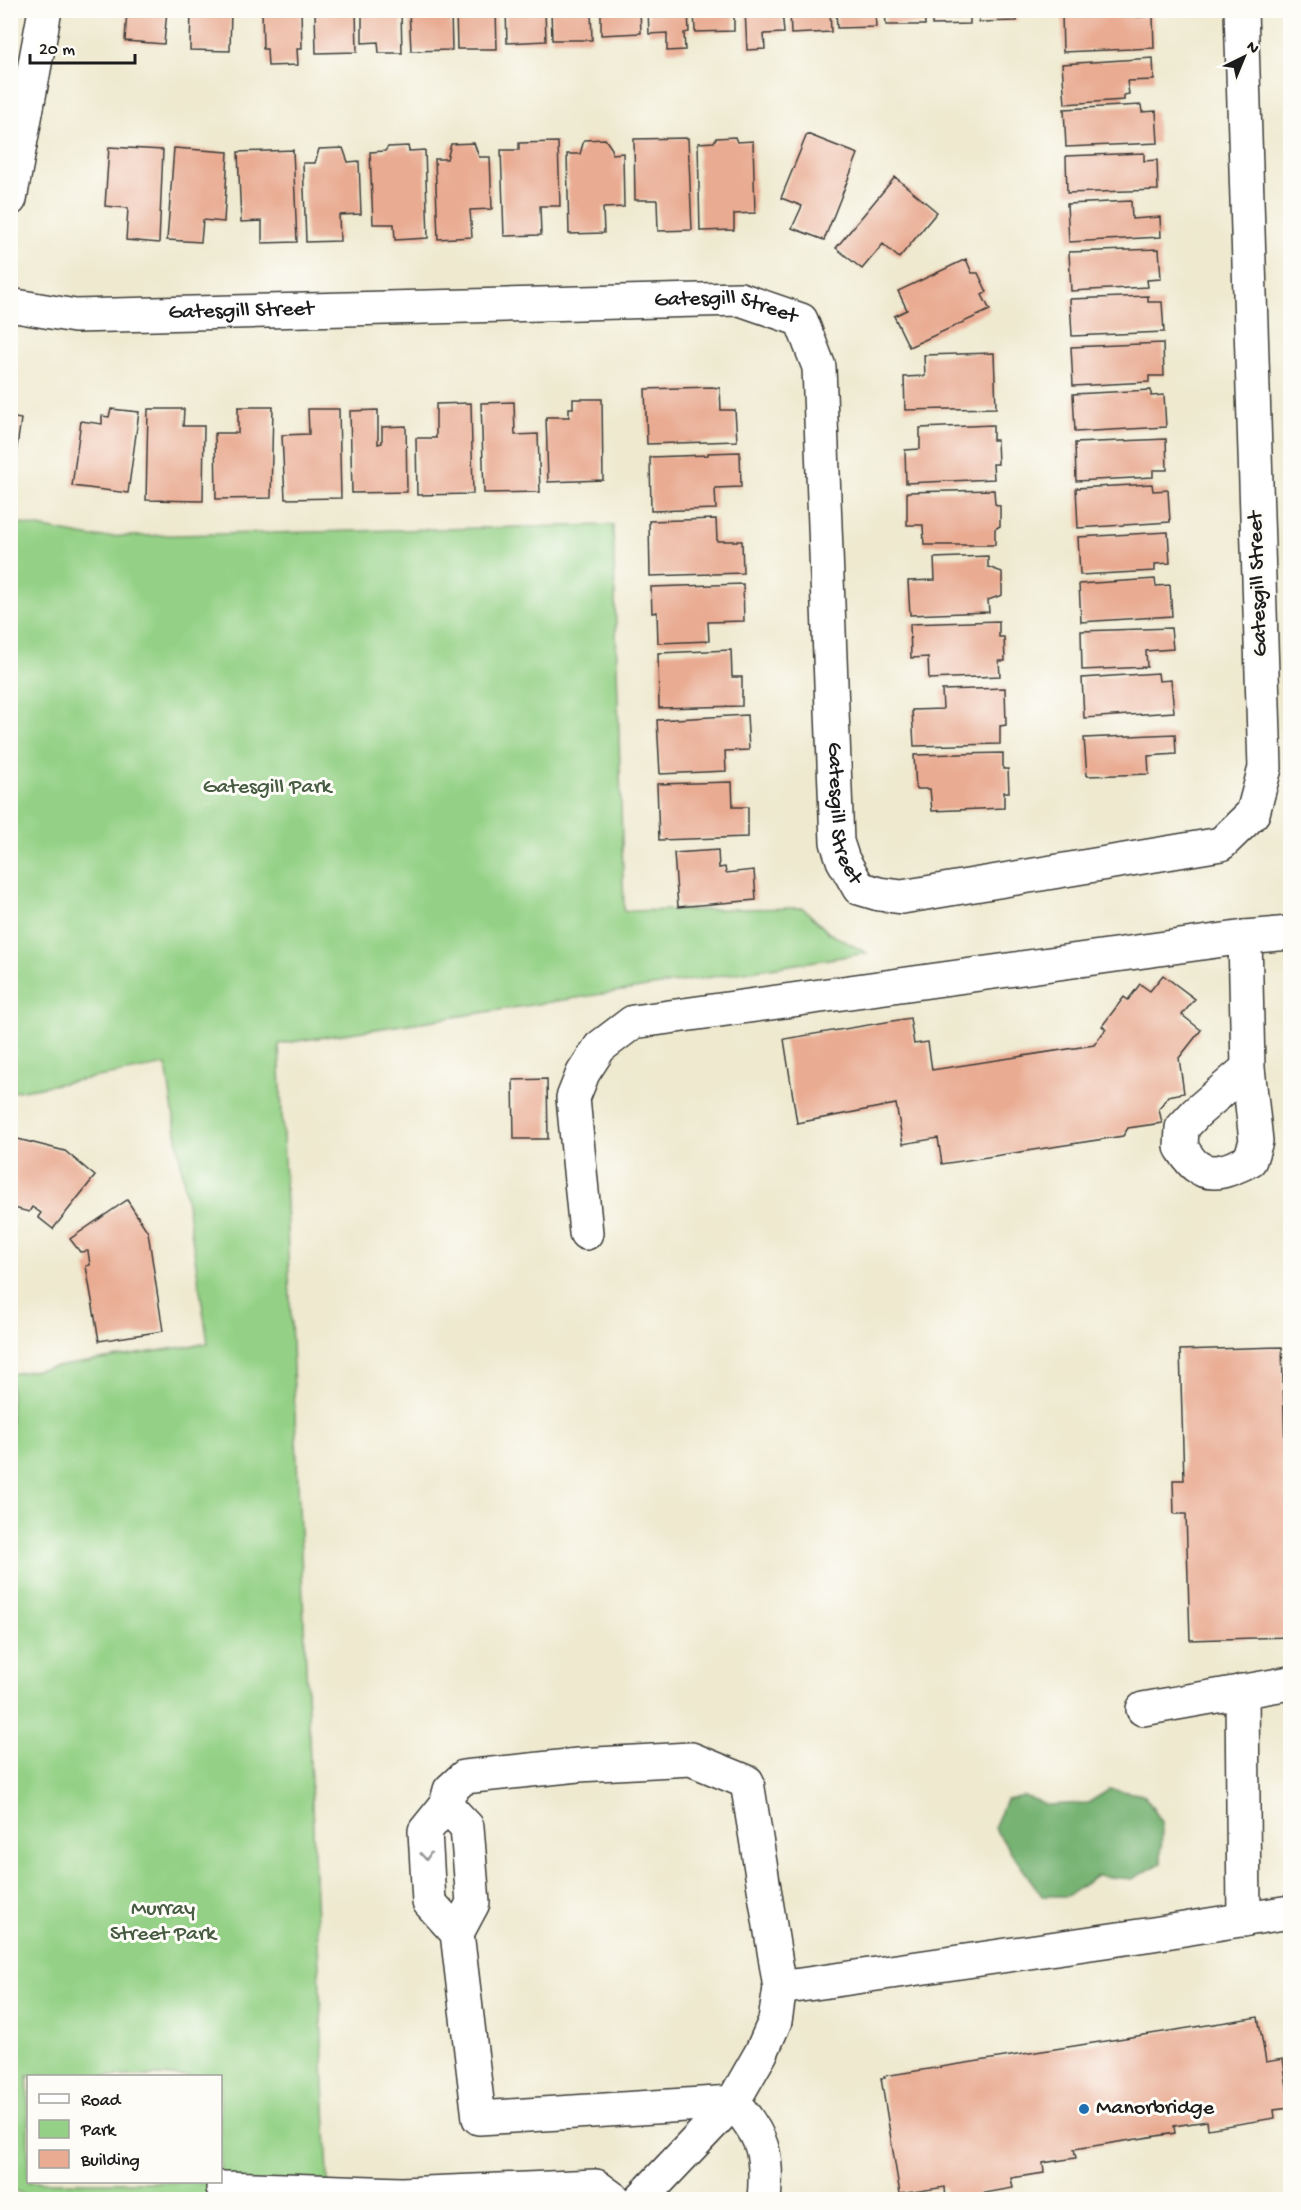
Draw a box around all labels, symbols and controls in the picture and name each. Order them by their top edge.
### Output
scale bar [30,27,135,65]
north arrow [1214,27,1274,87]
text: N [1242,38,1263,59]
text: 20 m [39,40,75,61]
street label: Gatesgill Street [654,286,802,331]
street label: Gatesgill Street [168,297,316,327]
street label: Gatesgill Street [1243,509,1275,657]
street label: Gatesgill Street [820,742,868,891]
park label: Gatesgill Park [203,775,334,801]
one-way arrow [420,1852,433,1861]
park label: Murray Street Park [110,1897,218,1948]
legend [27,2075,222,2183]
text: Road [81,2091,122,2112]
place label: Manorbridge [1096,2096,1215,2122]
marker: Manorbridge [1077,2102,1091,2116]
text: Park [80,2121,117,2142]
text: Building [80,2151,140,2172]

